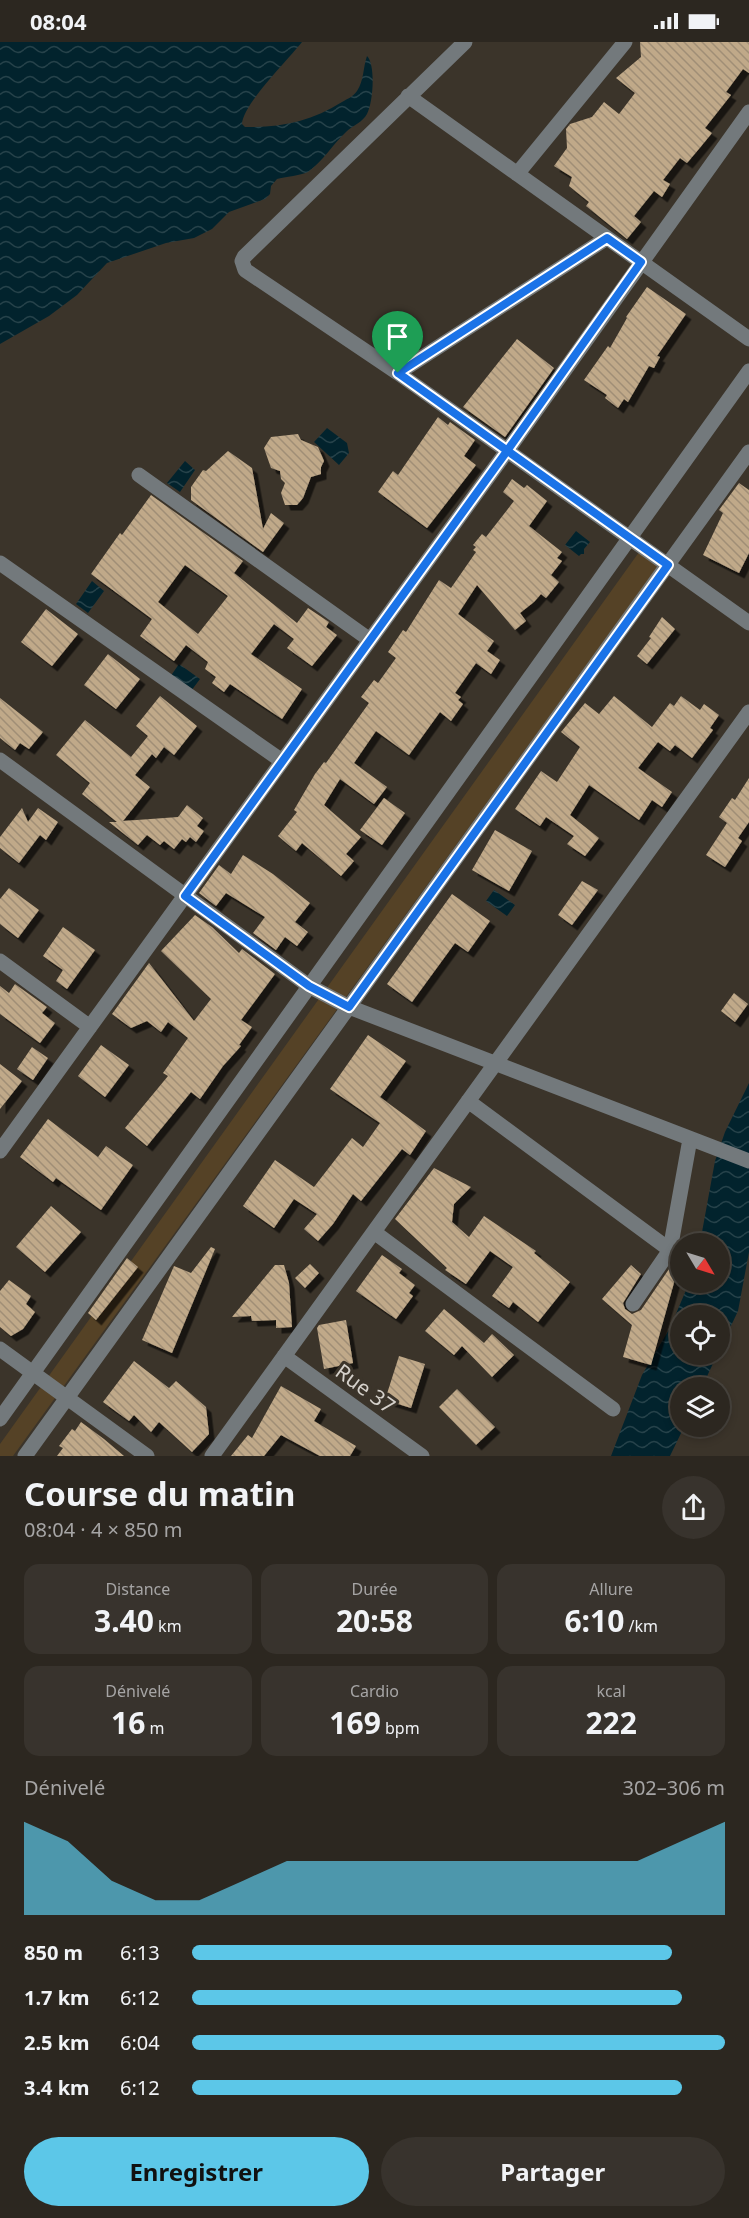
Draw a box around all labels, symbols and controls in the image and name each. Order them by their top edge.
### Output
text: 08:04 [30,6,87,36]
pin [372,311,423,373]
icon: arrive [381,320,414,353]
north arrow [670,1233,730,1293]
map controls [670,1233,730,1437]
button: locate [670,1305,730,1365]
street label: Rue 37 [330,1357,401,1419]
button: layers [670,1377,730,1437]
text: Course du matin [24,1471,295,1516]
button: share [662,1476,725,1539]
text: 08:04 · 4 × 850 m [24,1516,182,1543]
text: Distance [105,1578,170,1600]
text: Durée [352,1578,397,1600]
text: Allure [589,1578,633,1600]
text: 3.40 [94,1600,154,1641]
text: 20:58 [336,1600,413,1641]
text: 6:10 [564,1600,624,1641]
text: km [154,1615,182,1637]
text: /km [624,1615,658,1637]
text: Dénivelé [105,1680,170,1702]
text: Cardio [350,1680,399,1702]
text: kcal [597,1680,626,1702]
text: 16 [111,1702,145,1743]
text: 169 [329,1702,381,1743]
text: 222 [585,1702,637,1743]
text: m [145,1717,165,1739]
text: bpm [381,1717,420,1739]
text: Dénivelé [24,1774,105,1801]
text: 302–306 m [622,1774,725,1801]
text: 850 m [24,1939,83,1966]
text: 6:13 [120,1939,160,1966]
text: 1.7 km [24,1984,90,2011]
text: 6:12 [120,1984,160,2011]
text: 2.5 km [24,2029,90,2056]
text: 6:04 [120,2029,160,2056]
text: 3.4 km [24,2074,90,2101]
text: 6:12 [120,2074,160,2101]
button: Enregistrer [24,2137,369,2206]
button: Partager [381,2137,725,2206]

